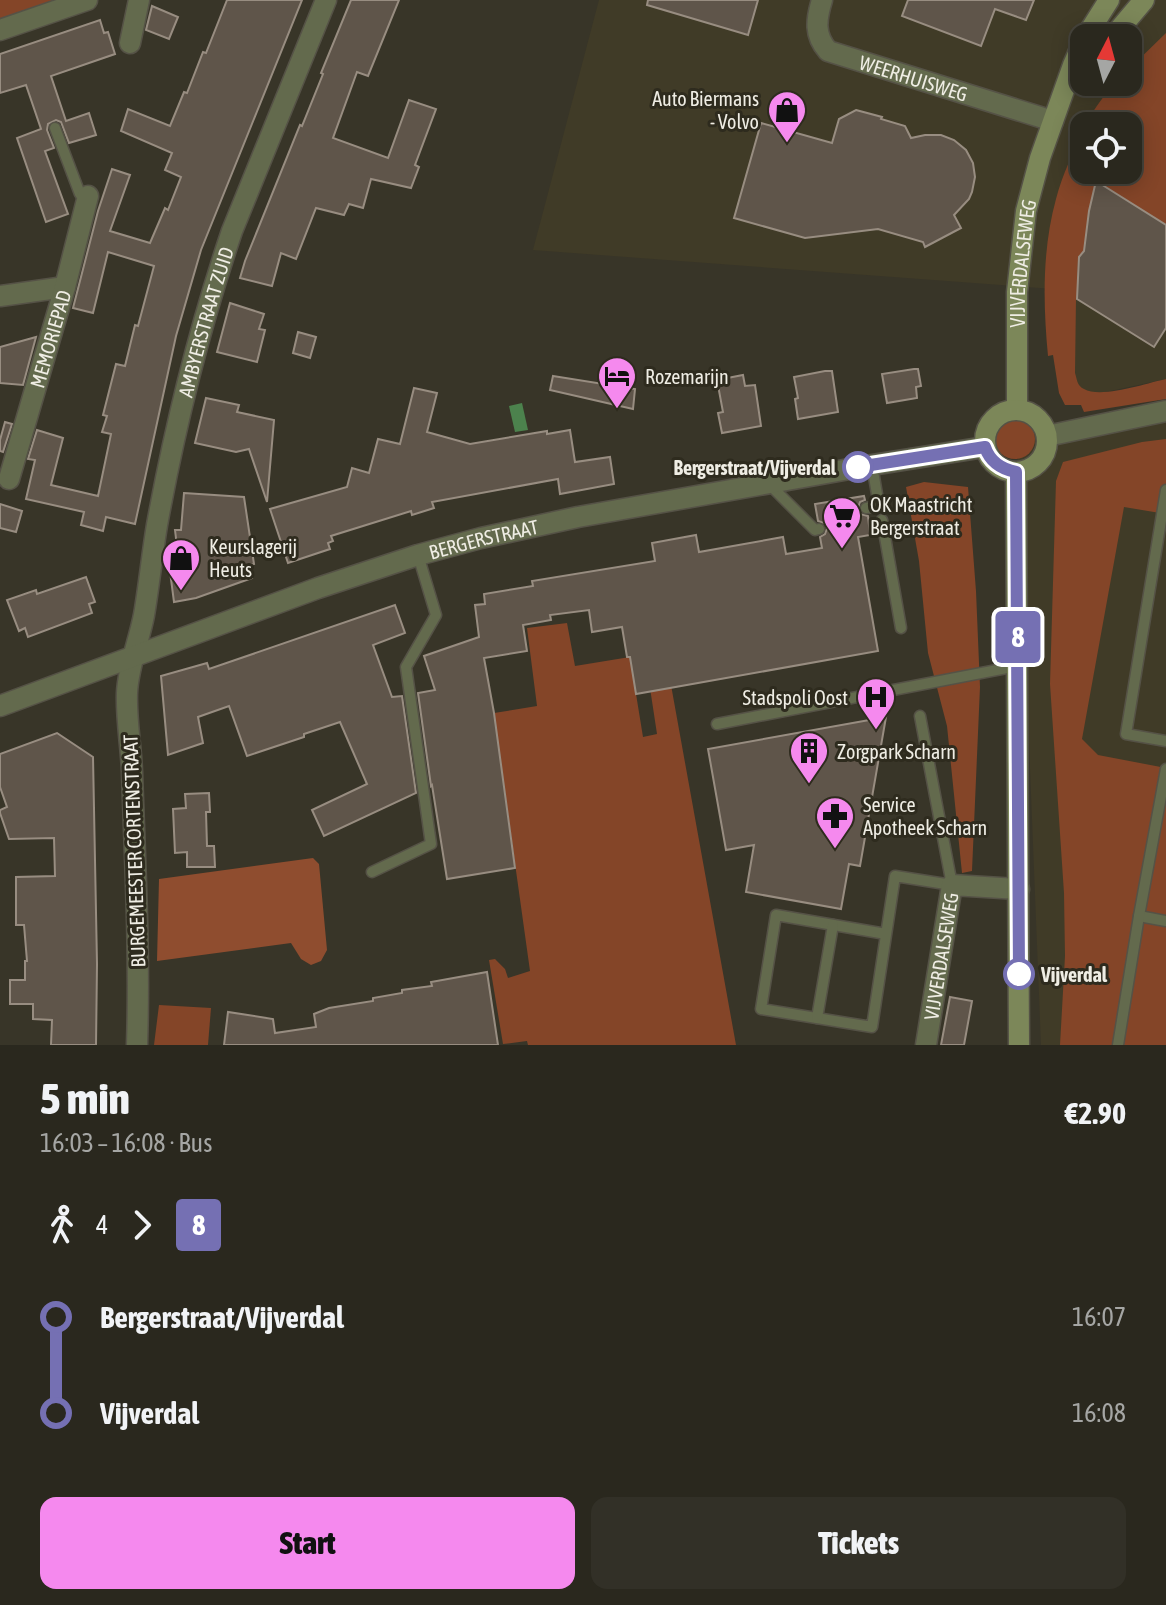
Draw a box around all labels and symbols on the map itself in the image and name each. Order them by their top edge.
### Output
north arrow [1070,24,1142,96]
street label: WEERHUISWEG [857,50,971,105]
place label: Auto Biermans - Volvo [652,87,759,133]
shop icon: Auto Biermans - Volvo [766,89,808,144]
street label: VIJVERDALSEWEG [1006,196,1040,328]
street label: AMBYERSTRAAT ZUID [173,244,237,399]
street label: MEMORIEPAD [25,287,75,390]
hotel icon: Rozemarijn [596,355,638,410]
place label: Rozemarijn [645,365,729,388]
marker: Bergerstraat/Vijverdal [843,452,873,482]
place label: Bergerstraat/Vijverdal [673,456,837,479]
place label: OK Maastricht Bergerstraat [870,493,973,539]
supermarket icon: OK Maastricht Bergerstraat [821,495,863,550]
street label: BERGERSTRAAT [426,514,540,563]
place label: Keurslagerij Heuts [209,535,297,581]
shop icon: Keurslagerij Heuts [160,537,202,592]
line badge: 8 [992,611,1044,663]
hospital icon: Stadspoli Oost [855,676,897,731]
place label: Stadspoli Oost [743,686,848,709]
building icon: Zorgpark Scharn [788,730,830,785]
street label: BURGEMEESTER CORTENSTRAAT [118,734,150,968]
place label: Zorgpark Scharn [837,740,956,763]
place label: Service Apotheek Scharn [863,793,987,839]
pharmacy icon: Service Apotheek Scharn [814,795,856,850]
street label: VIJVERDALSEWEG [919,891,962,1022]
marker: Vijverdal [1004,959,1034,989]
place label: Vijverdal [1040,963,1108,986]

